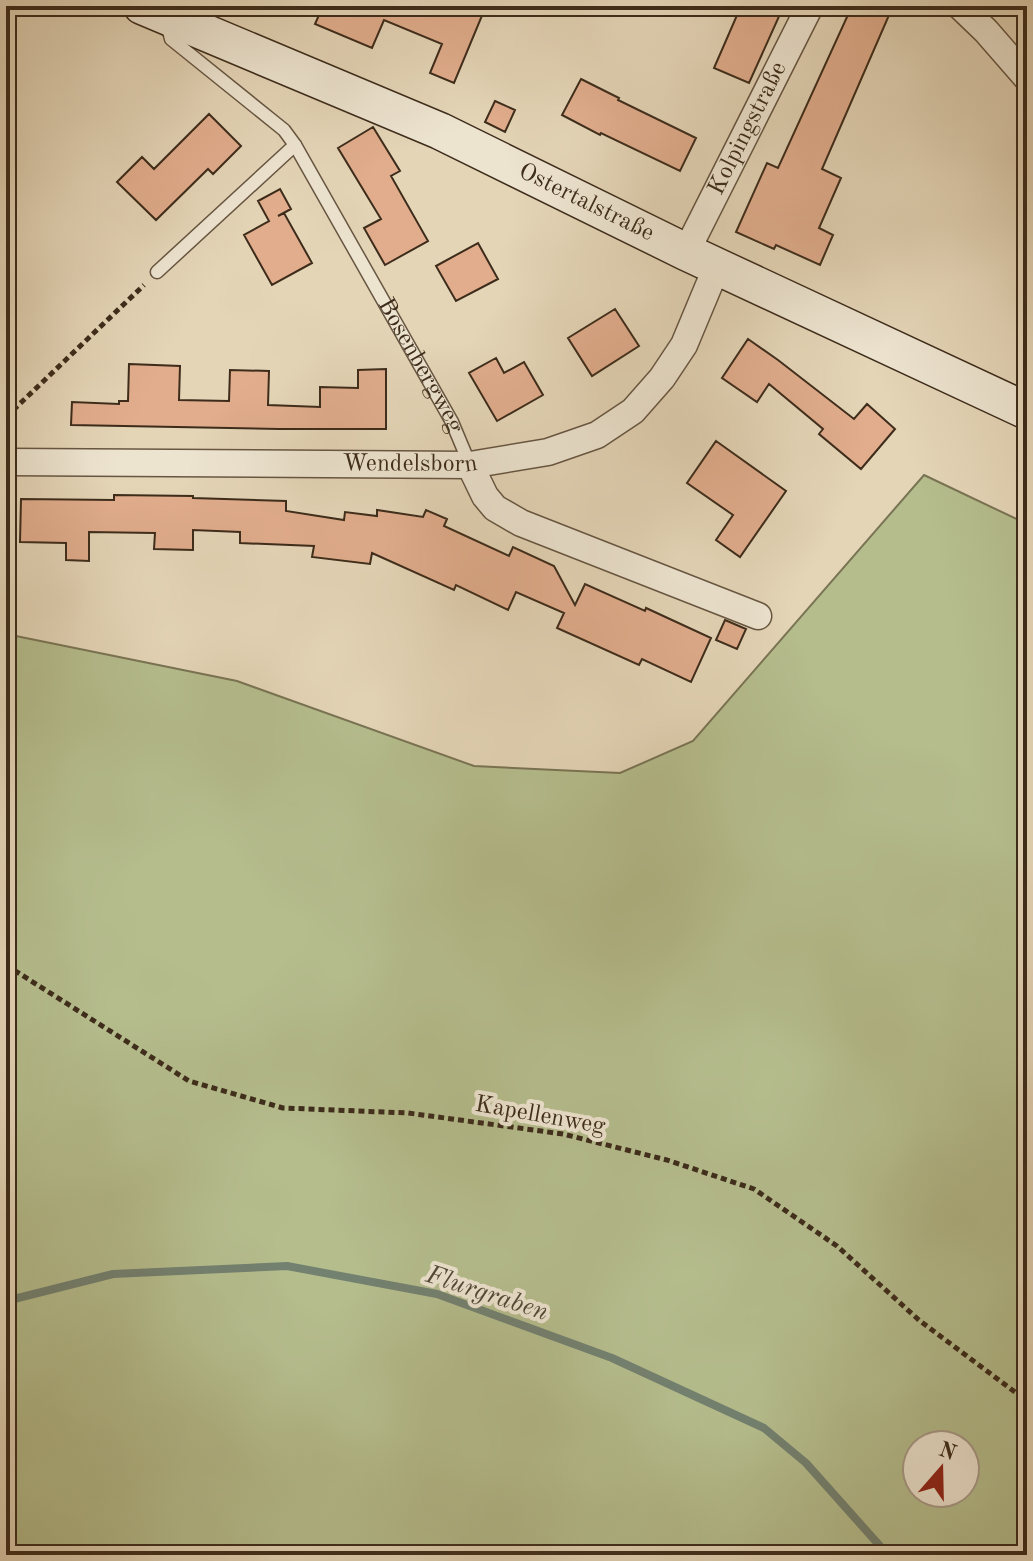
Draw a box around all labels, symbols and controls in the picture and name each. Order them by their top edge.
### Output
street label: Kolpingstraße [705,58,792,199]
street label: Ostertalstraße [515,160,658,246]
street label: Bosenbergweg [373,294,467,437]
street label: Wendelsborn [342,452,479,478]
street label: Kapellenweg [473,1093,607,1139]
water label: Flurgraben [422,1262,551,1326]
north arrow [901,1429,981,1509]
text: N [935,1439,959,1465]

